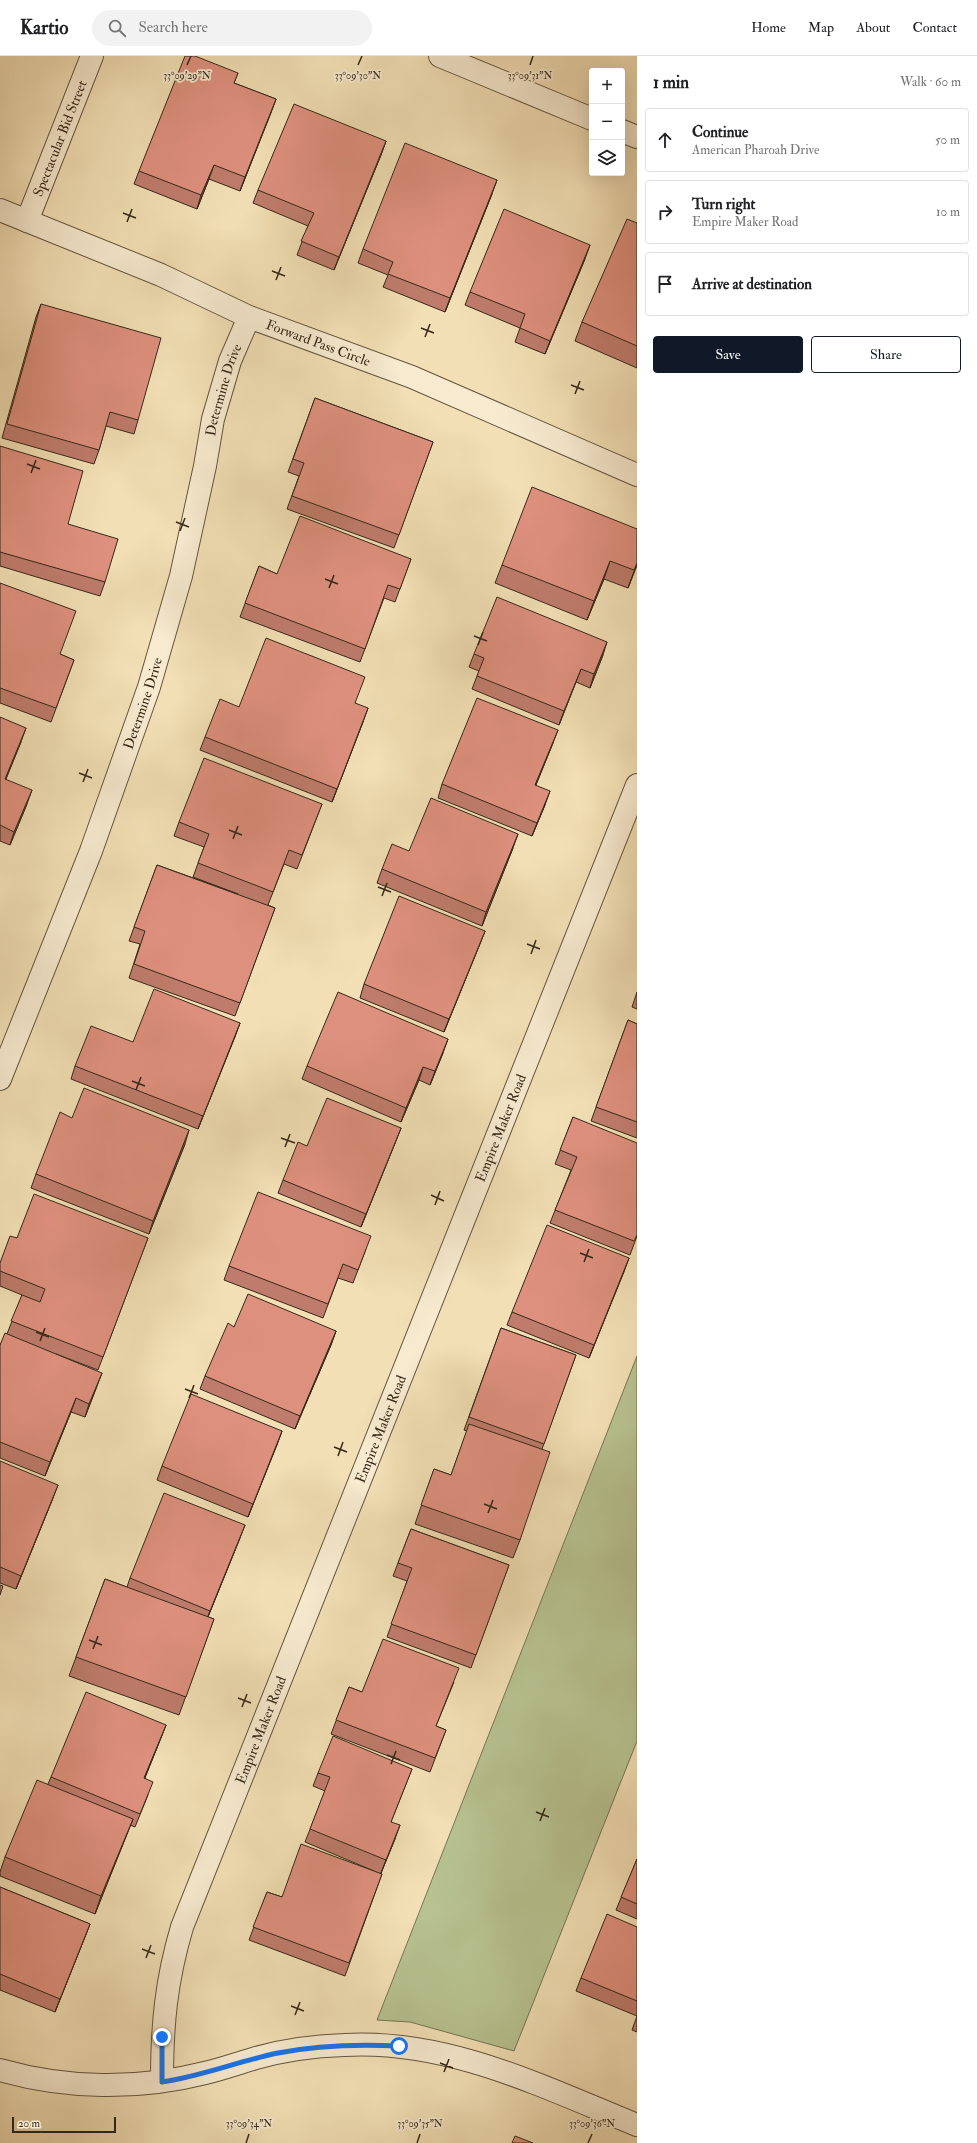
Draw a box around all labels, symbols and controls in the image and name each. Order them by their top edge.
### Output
search box [92,10,372,46]
text: Kartio [20,16,68,40]
icon: search [106,17,128,39]
text: Search here [138,18,208,37]
text: Home [751,19,786,36]
text: Map [808,19,834,36]
text: About [856,19,890,36]
text: Contact [912,19,957,36]
map controls [589,68,625,176]
button: + [589,68,625,104]
text: 33°09'29"N [163,70,211,82]
text: 33°09'30"N [335,70,381,82]
text: 33°09'31"N [508,70,552,82]
text: 1 min [653,72,689,93]
text: Walk · 60 m [900,74,961,90]
street label: Spectacular Bid Street [29,77,90,199]
button: − [589,104,625,140]
text: Continue [692,123,748,142]
icon: ahead [654,129,676,151]
text: 50 m [935,132,960,148]
button: layers [589,140,625,176]
text: American Pharoah Drive [692,142,820,158]
text: Turn right [692,195,755,214]
icon: right [654,201,676,223]
text: 10 m [936,204,960,220]
text: Empire Maker Road [692,214,798,230]
icon: arrive [654,273,676,295]
text: Arrive at destination [692,275,812,294]
street label: Forward Pass Circle [264,316,373,370]
button: Save [653,336,803,373]
button: Share [811,336,961,373]
street label: Determine Drive [202,341,245,437]
street label: Determine Drive [119,655,166,751]
street label: Empire Maker Road [471,1071,530,1184]
street label: Empire Maker Road [351,1372,410,1485]
street label: Empire Maker Road [231,1673,290,1786]
route end [153,2028,171,2046]
route start [390,2037,408,2055]
scale bar [12,2115,116,2134]
text: 20 m [18,2117,40,2130]
text: 33°09'34"N [226,2118,272,2130]
text: 33°09'35"N [397,2118,443,2130]
text: 33°09'36"N [569,2118,615,2130]

